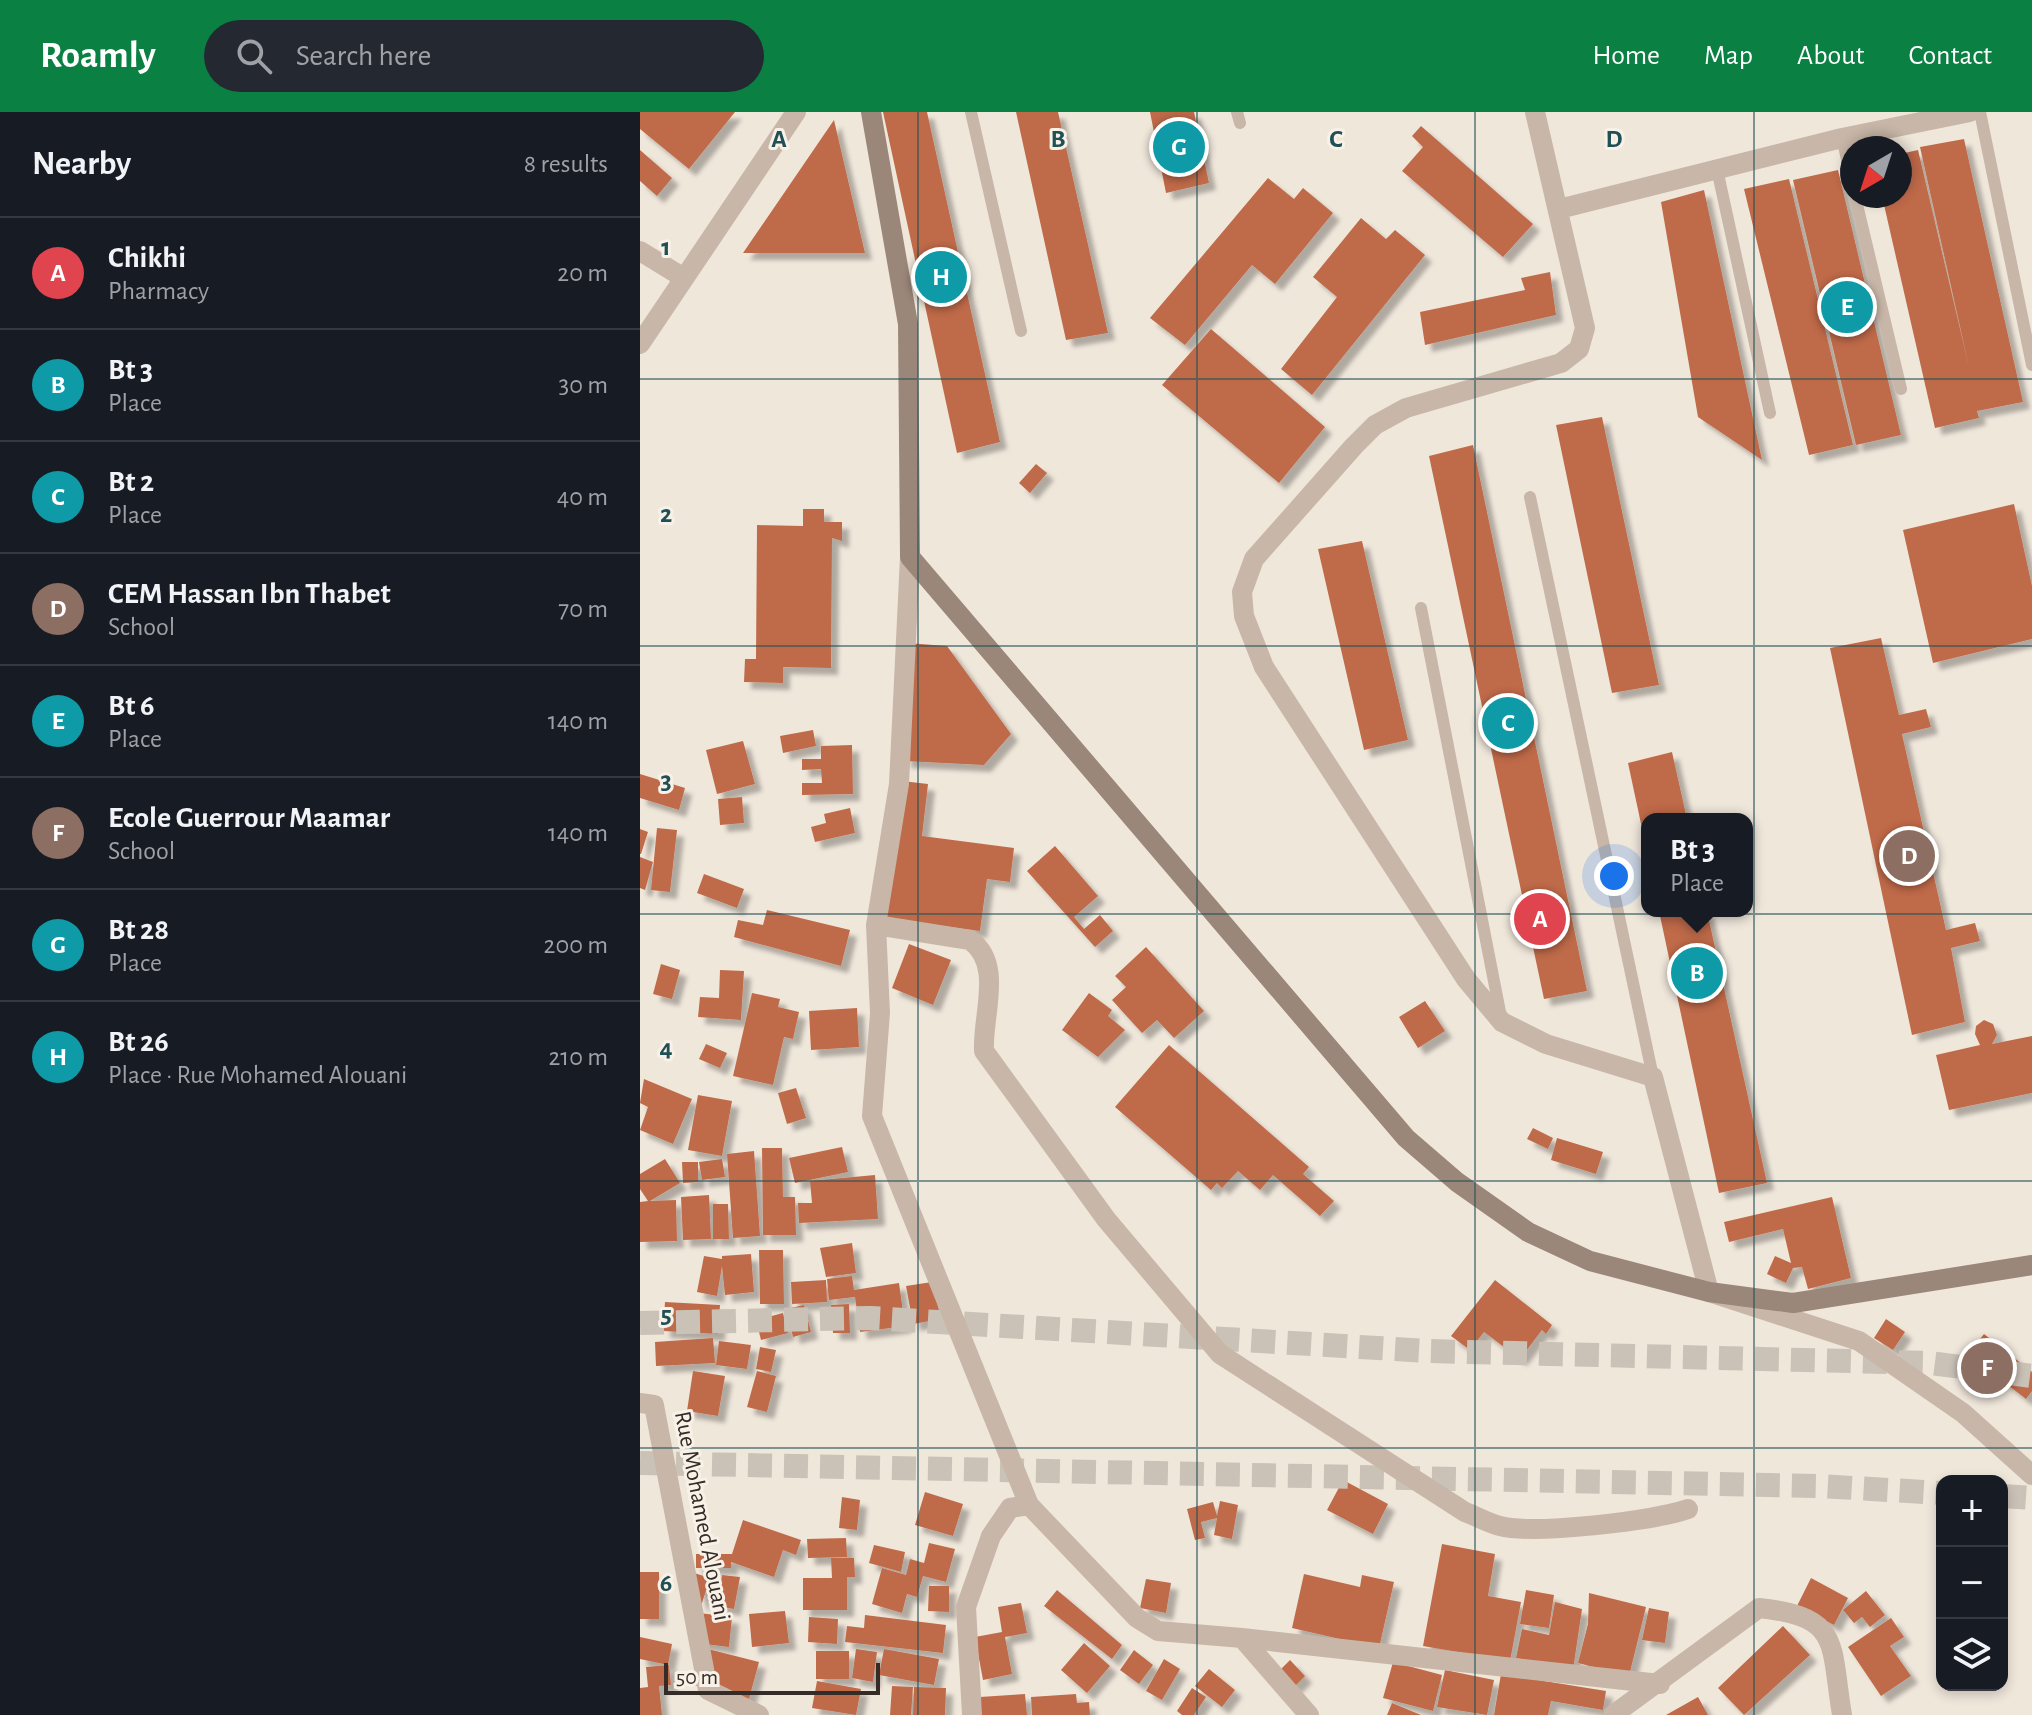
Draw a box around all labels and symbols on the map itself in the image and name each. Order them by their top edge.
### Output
pin: G [1153,117,1205,177]
text: A [771,126,787,152]
text: B [1050,126,1066,152]
text: C [1329,126,1343,152]
text: D [1605,126,1623,152]
north arrow [1840,136,1912,208]
text: 1 [661,234,671,260]
pin: H [915,247,967,307]
pin: E [1821,277,1873,337]
text: 2 [660,501,672,527]
pin: C [1482,693,1534,753]
text: 3 [660,768,672,794]
pin: D [1883,826,1935,886]
your location [1594,856,1634,896]
pin: A [1514,889,1566,949]
pin: B [1671,943,1723,1003]
text: 4 [659,1035,673,1061]
text: 5 [660,1302,672,1328]
pin: F [1961,1338,2013,1398]
street label: Rue Mohamed Alouani [670,1409,734,1623]
text: 6 [660,1570,672,1596]
scale bar [664,1659,880,1695]

